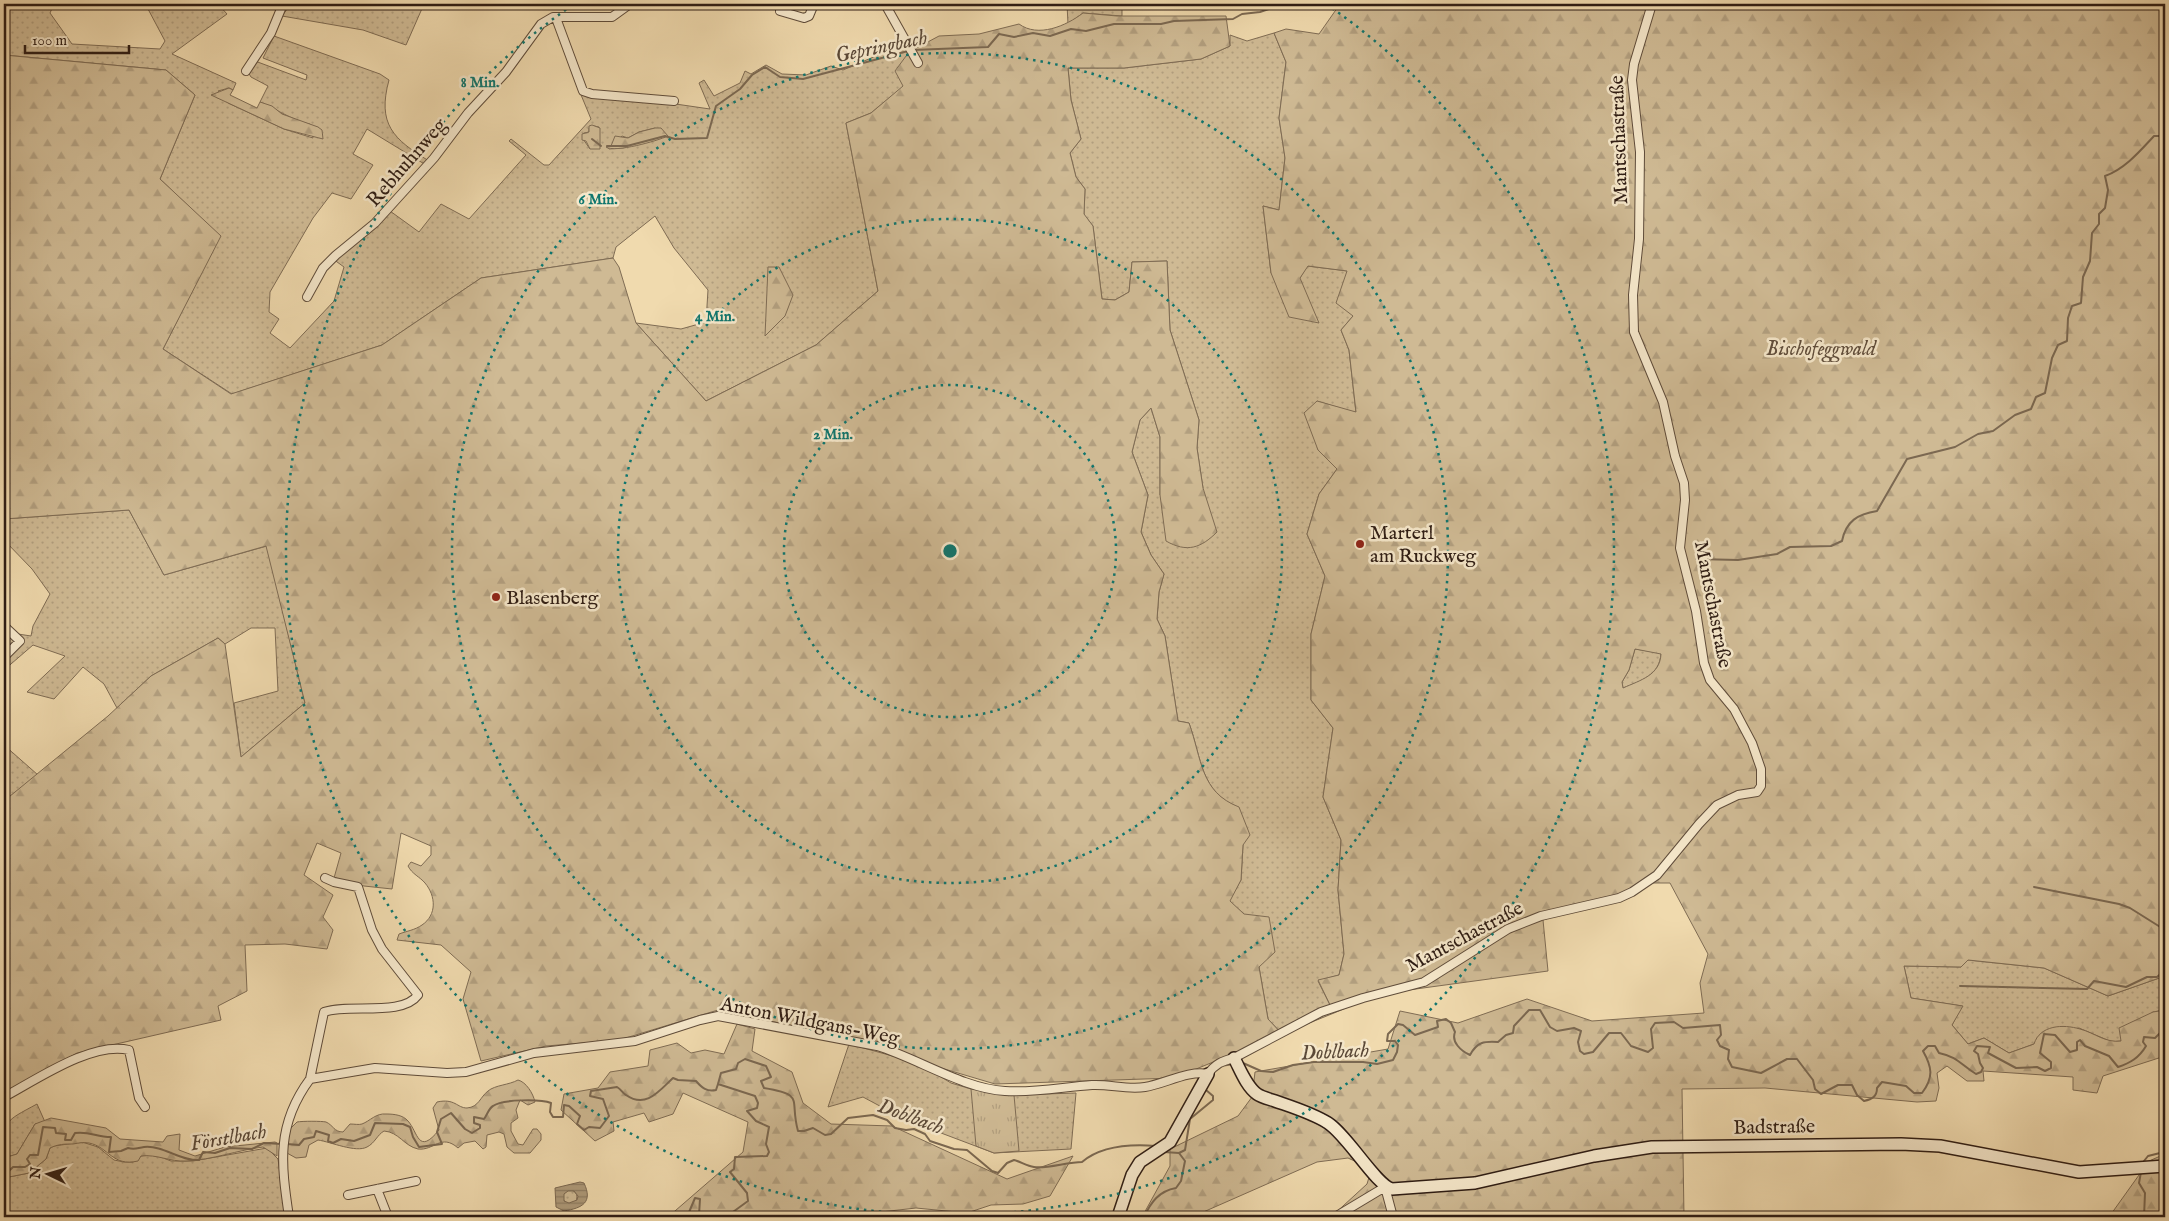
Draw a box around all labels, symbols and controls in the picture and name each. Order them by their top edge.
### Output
scale bar [25,22,129,54]
water label: Gepringbach [833,25,930,70]
text: 100 m [32,31,68,50]
text: 8 Min. [461,73,499,92]
street label: Mantschastraße [1605,75,1634,205]
street label: Rebhuhnweg [362,112,453,213]
text: 6 Min. [579,190,617,209]
text: 4 Min. [695,307,735,326]
park label: Bischofeggwald [1766,337,1878,363]
text: 2 Min. [813,425,853,444]
place label: Marterl am Ruckweg [1370,521,1477,569]
marker: Marterl am Ruckweg [1354,538,1366,550]
street label: Mantschastraße [1688,538,1737,670]
centre of rings [941,542,959,560]
place label: Blasenberg [506,586,599,611]
marker: Blasenberg [490,591,502,603]
street label: Mantschastraße [1402,896,1528,979]
street label: Anton Wildgans-Weg [717,992,902,1051]
water label: Doblbach [1300,1037,1370,1068]
water label: Doblbach [874,1093,947,1142]
street label: Badstraße [1733,1114,1815,1141]
water label: Förstlbach [188,1118,269,1158]
north arrow [22,1148,72,1198]
text: N [26,1166,46,1181]

